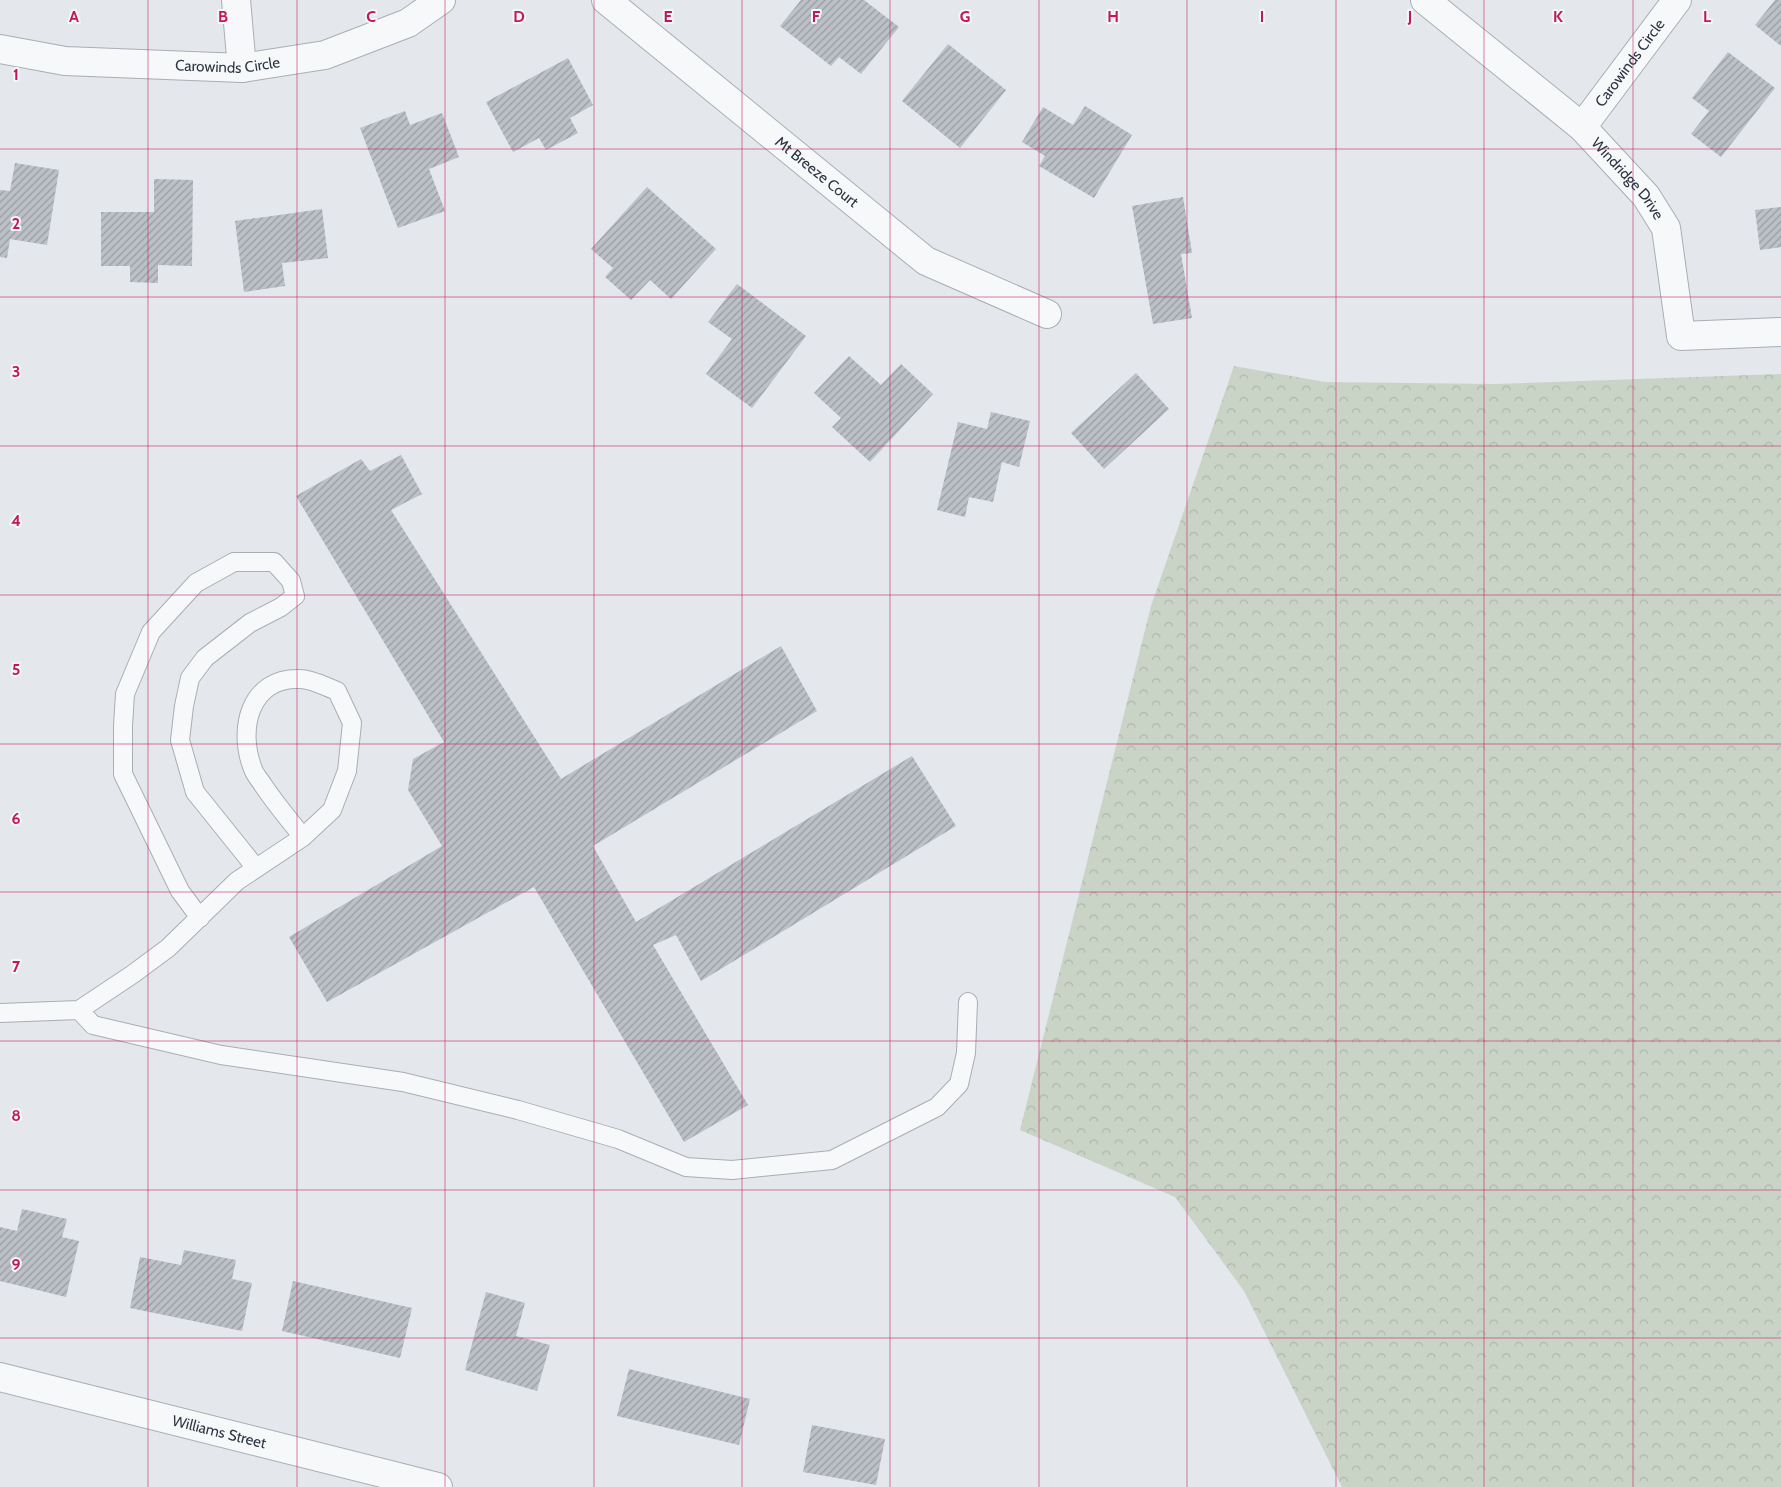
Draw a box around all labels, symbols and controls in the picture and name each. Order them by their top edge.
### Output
text: A [69,7,79,26]
text: B [218,7,228,26]
text: C [366,7,376,26]
text: D [513,7,525,26]
text: E [663,7,673,26]
text: F [812,7,821,26]
text: G [960,7,970,26]
text: H [1107,7,1119,26]
text: I [1260,7,1264,26]
text: J [1407,7,1412,26]
text: K [1553,7,1563,26]
text: L [1703,7,1711,26]
street label: Carowinds Circle [1591,15,1669,110]
street label: Carowinds Circle [175,53,281,77]
text: 1 [13,65,19,84]
street label: Mt Breeze Court [772,133,862,211]
street label: Windridge Drive [1588,134,1668,223]
text: 2 [12,214,20,233]
text: 3 [12,362,20,381]
text: 4 [11,511,21,530]
text: 5 [12,660,20,679]
text: 6 [12,809,21,828]
text: 7 [12,957,21,976]
text: 8 [11,1106,21,1125]
text: 9 [12,1255,21,1274]
street label: Williams Street [170,1412,268,1452]

